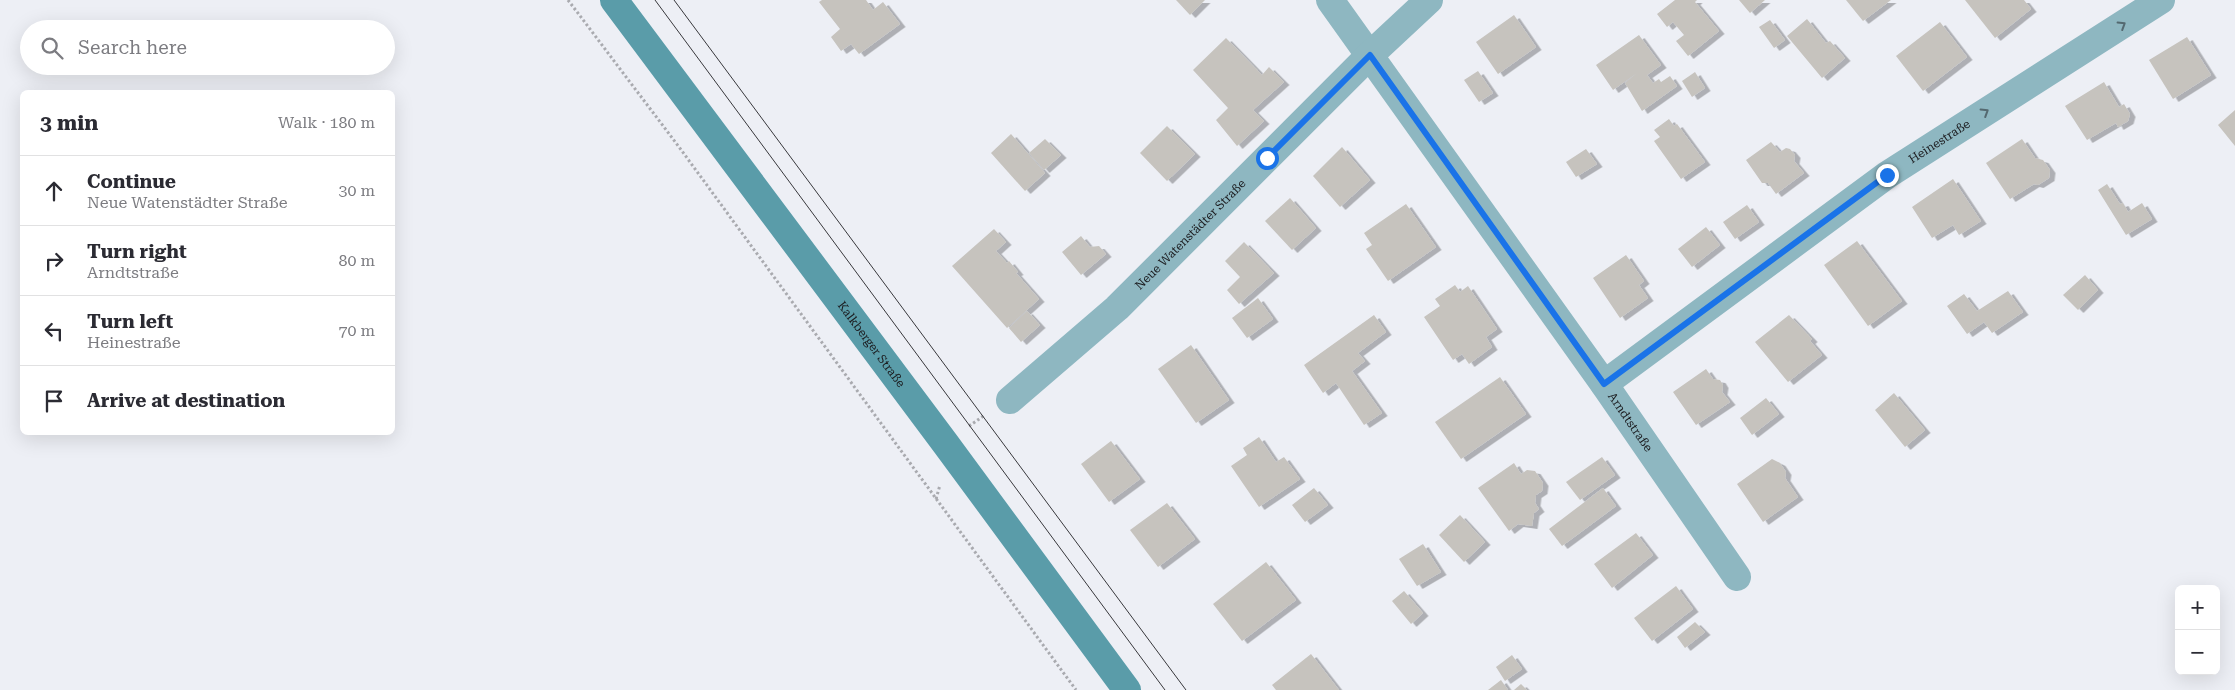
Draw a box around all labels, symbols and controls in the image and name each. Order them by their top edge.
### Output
search box [20,20,395,75]
one-way arrow [2117,22,2126,31]
icon: search [38,34,66,62]
text: Search here [78,36,187,59]
one-way arrow [1980,109,1989,118]
text: 3 min [40,111,98,135]
text: Walk · 180 m [278,113,375,132]
street label: Heinestraße [1906,116,1973,166]
route start [1256,147,1279,170]
route end [1876,164,1899,187]
text: Continue [87,170,176,193]
street label: Neue Watenstädter Straße [1132,176,1249,293]
icon: ahead [40,177,68,205]
text: 30 m [338,181,375,200]
text: Neue Watenstädter Straße [87,193,287,212]
text: Turn right [87,240,187,263]
icon: right [40,247,68,275]
text: 80 m [338,251,375,270]
text: Arndtstraße [87,263,179,282]
street label: Kalkberger Straße [835,299,908,390]
text: Turn left [87,310,173,333]
icon: left [40,317,68,345]
text: 70 m [338,321,375,340]
text: Heinestraße [87,333,181,352]
icon: arrive [40,387,68,415]
text: Arrive at destination [87,389,285,412]
street label: Arndtstraße [1605,390,1656,455]
map controls [2175,585,2220,675]
button: + [2175,585,2220,630]
button: − [2175,630,2220,675]

